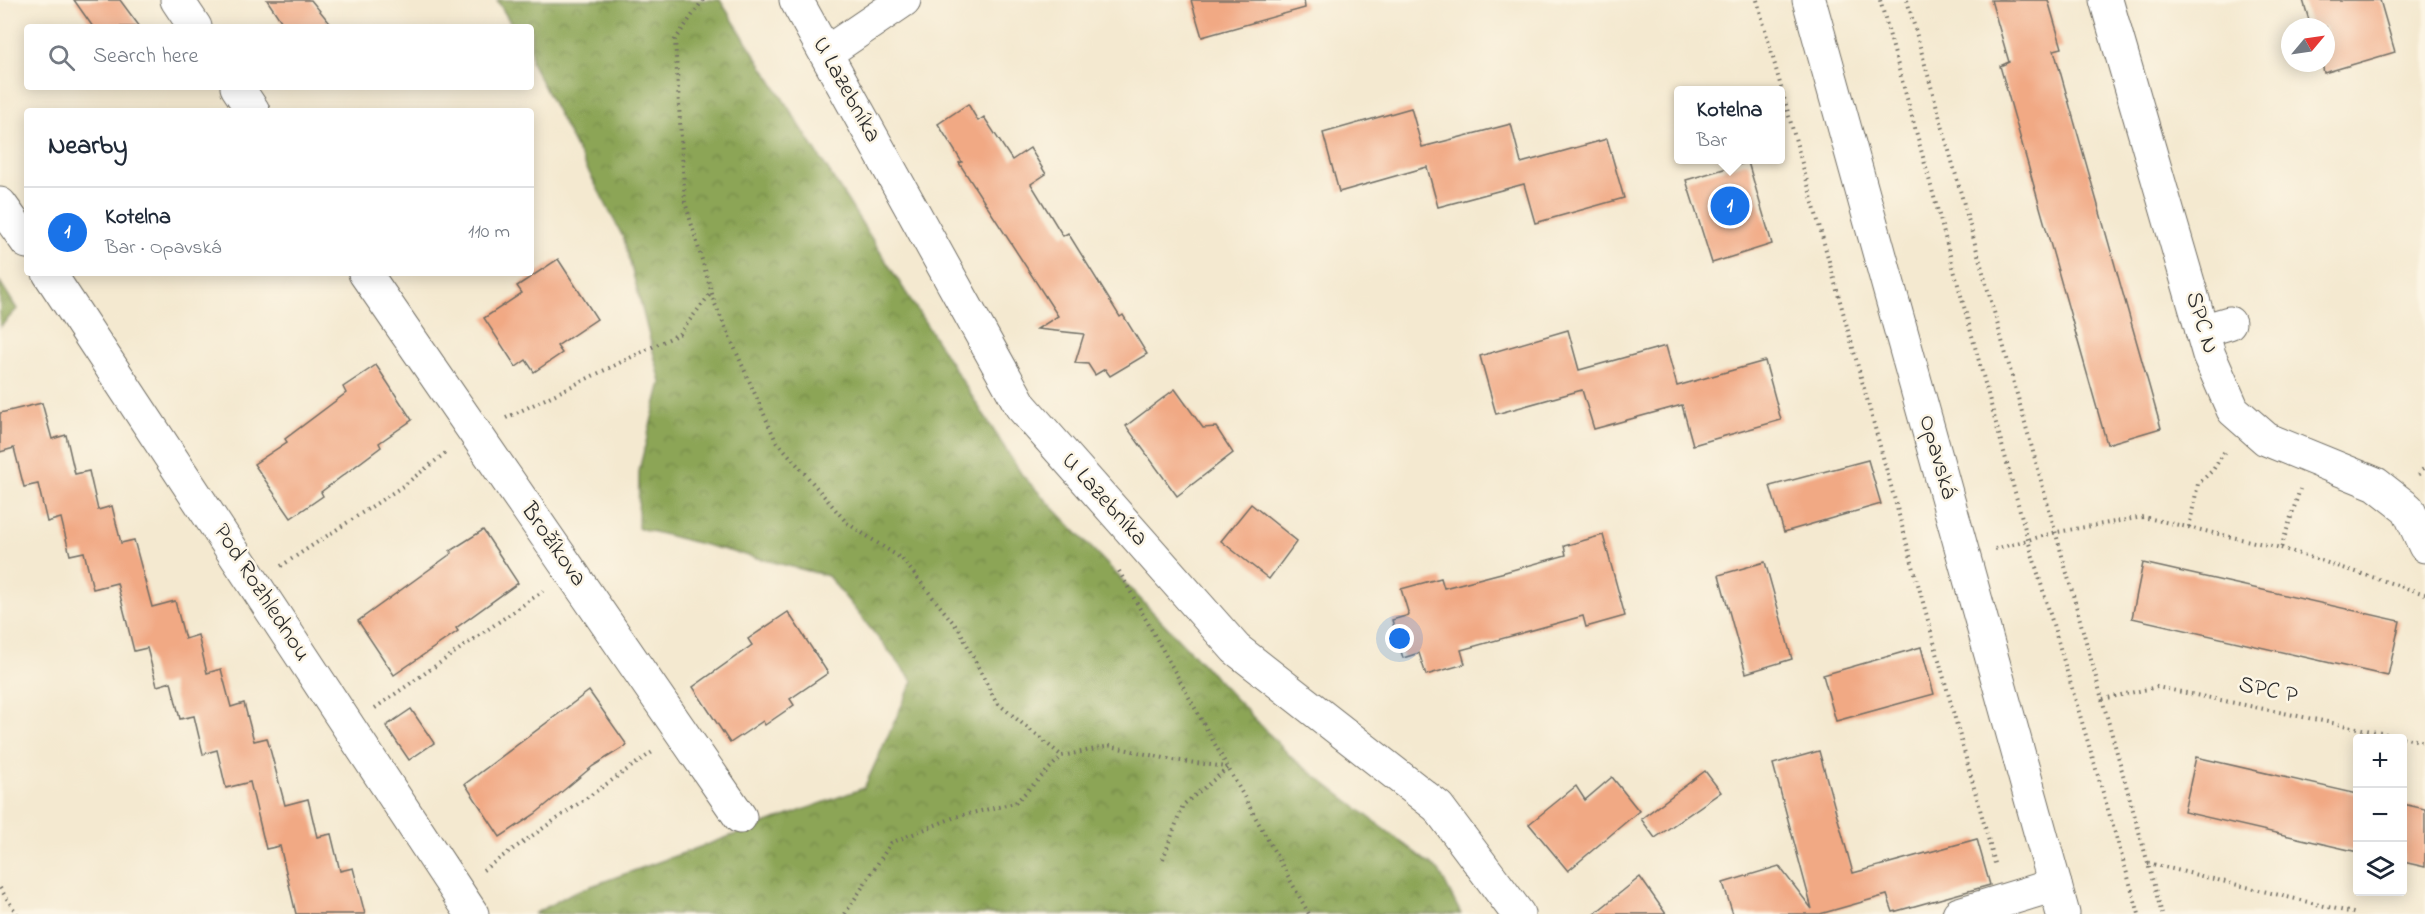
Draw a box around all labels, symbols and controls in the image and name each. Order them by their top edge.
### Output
north arrow [2281,18,2335,72]
search box [24,24,534,90]
street label: U Lazebníka [803,31,889,149]
icon: search [45,41,78,74]
text: Search here [93,41,198,73]
popup [1674,86,1785,164]
text: Kotelna [1697,95,1762,127]
text: Bar [1697,127,1727,156]
text: Nearby [48,128,127,166]
pin: 1 [1710,184,1750,228]
text: Kotelna [105,202,171,234]
text: 1 [64,218,71,247]
text: 110 m [468,218,510,247]
text: Bar · Opavská [105,234,221,263]
street label: SPC N [2175,288,2227,358]
street label: Opavská [1908,411,1966,503]
street label: U Lazebníka [1052,445,1156,555]
street label: Brožíkova [511,495,595,594]
street label: Pod Rozhlednou [203,517,319,669]
your location [1385,624,1414,653]
street label: SPC P [2235,668,2301,714]
map controls [2353,734,2407,896]
button: + [2353,734,2407,788]
button: − [2353,788,2407,842]
button: layers [2353,842,2407,896]

